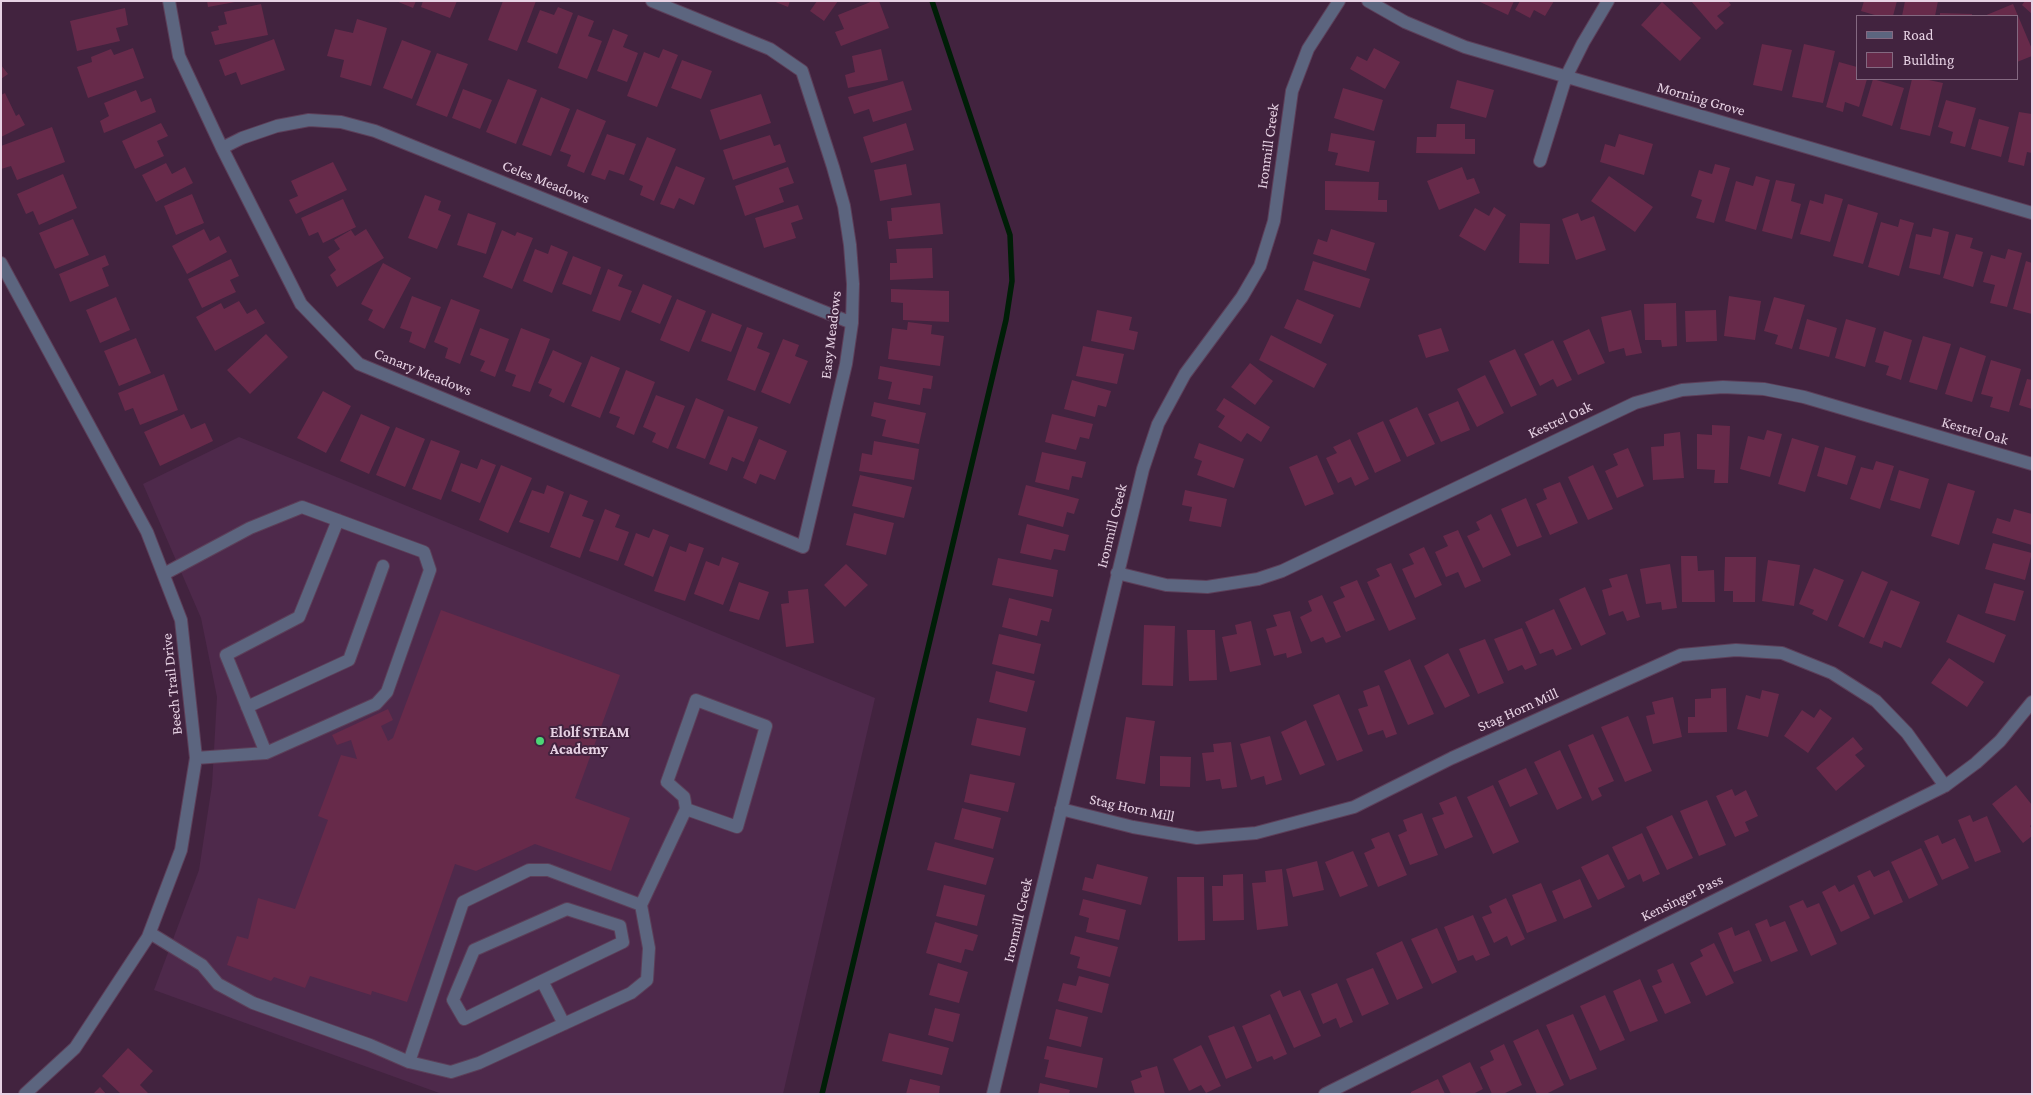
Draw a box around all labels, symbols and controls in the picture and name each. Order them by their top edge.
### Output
legend [1856,15,2018,80]
text: Road [1903,27,1933,43]
text: Building [1903,52,1954,68]
street label: Morning Grove [1655,78,1747,120]
street label: Ironmill Creek [1253,102,1283,190]
street label: Celes Meadows [500,156,592,208]
street label: Easy Meadows [817,290,845,380]
street label: Canary Meadows [371,344,475,400]
street label: Kestrel Oak [1525,397,1595,443]
street label: Kestrel Oak [1940,413,2010,449]
street label: Ironmill Creek [1093,482,1131,570]
street label: Beech Trail Drive [158,632,186,736]
street label: Stag Horn Mill [1475,684,1561,736]
place label: Elolf STEAM Academy [550,723,630,758]
marker: Elolf STEAM Academy [534,735,546,747]
street label: Stag Horn Mill [1088,790,1176,826]
street label: Kensinger Pass [1638,870,1726,926]
street label: Ironmill Creek [1000,876,1036,964]

